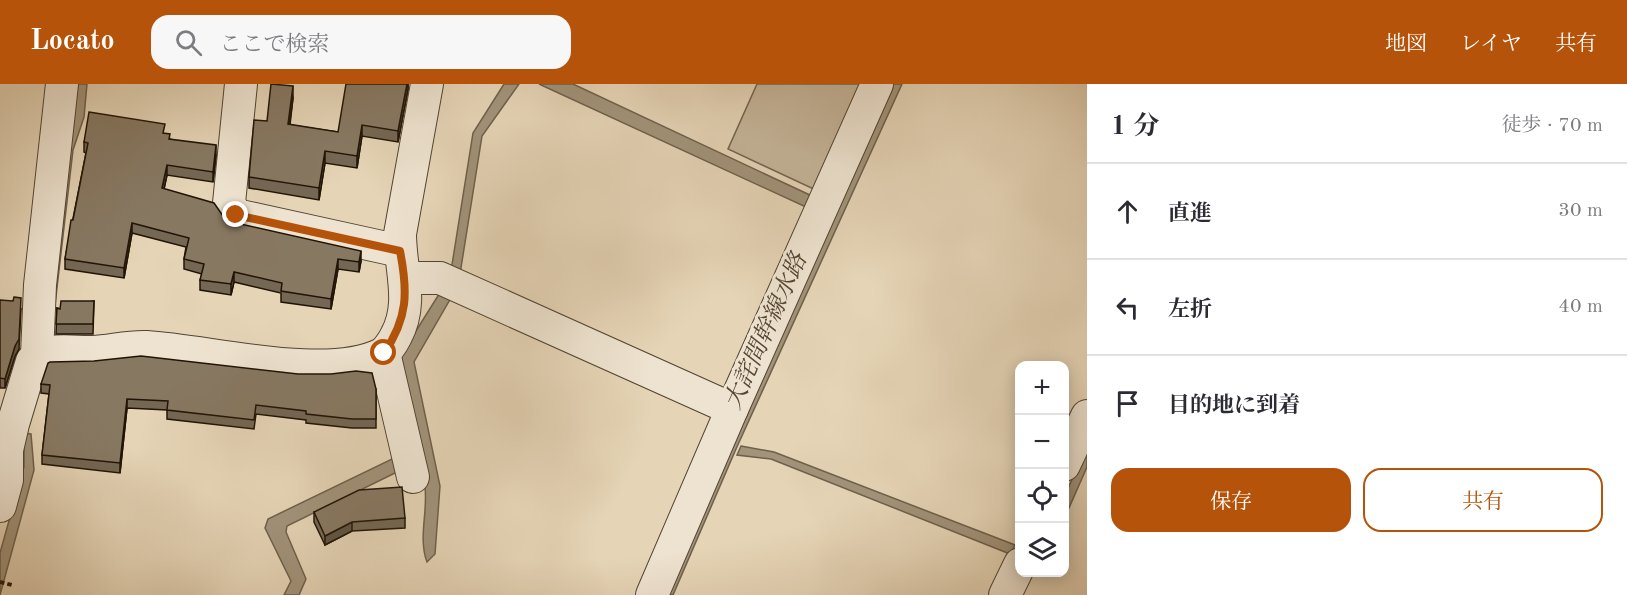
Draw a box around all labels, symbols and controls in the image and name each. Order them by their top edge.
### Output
search box [151,15,571,69]
icon: search [172,26,205,59]
text: Locato [30,28,115,56]
text: ここで検索 [220,34,330,56]
text: 地図 [1385,34,1427,55]
text: レイヤ [1460,34,1522,55]
text: 共有 [1555,34,1597,55]
text: 1 分 [1111,114,1159,140]
text: 徒歩 · 70 m [1502,116,1603,136]
icon: ahead [1111,195,1144,228]
route end [222,201,248,227]
text: 30 m [1558,201,1603,221]
text: 直進 [1168,203,1212,225]
water label: 大詫間幹線水路 [719,247,813,413]
icon: left [1111,291,1144,324]
text: 40 m [1558,297,1603,317]
text: 左折 [1168,299,1212,321]
route start [370,339,396,365]
map controls [1015,361,1069,577]
button: + [1015,361,1069,415]
icon: arrive [1111,387,1144,420]
text: 目的地に到着 [1168,395,1300,417]
button: − [1015,415,1069,469]
button: 保存 [1111,468,1351,532]
button: 共有 [1363,468,1603,532]
button: locate [1015,469,1069,523]
button: layers [1015,523,1069,577]

